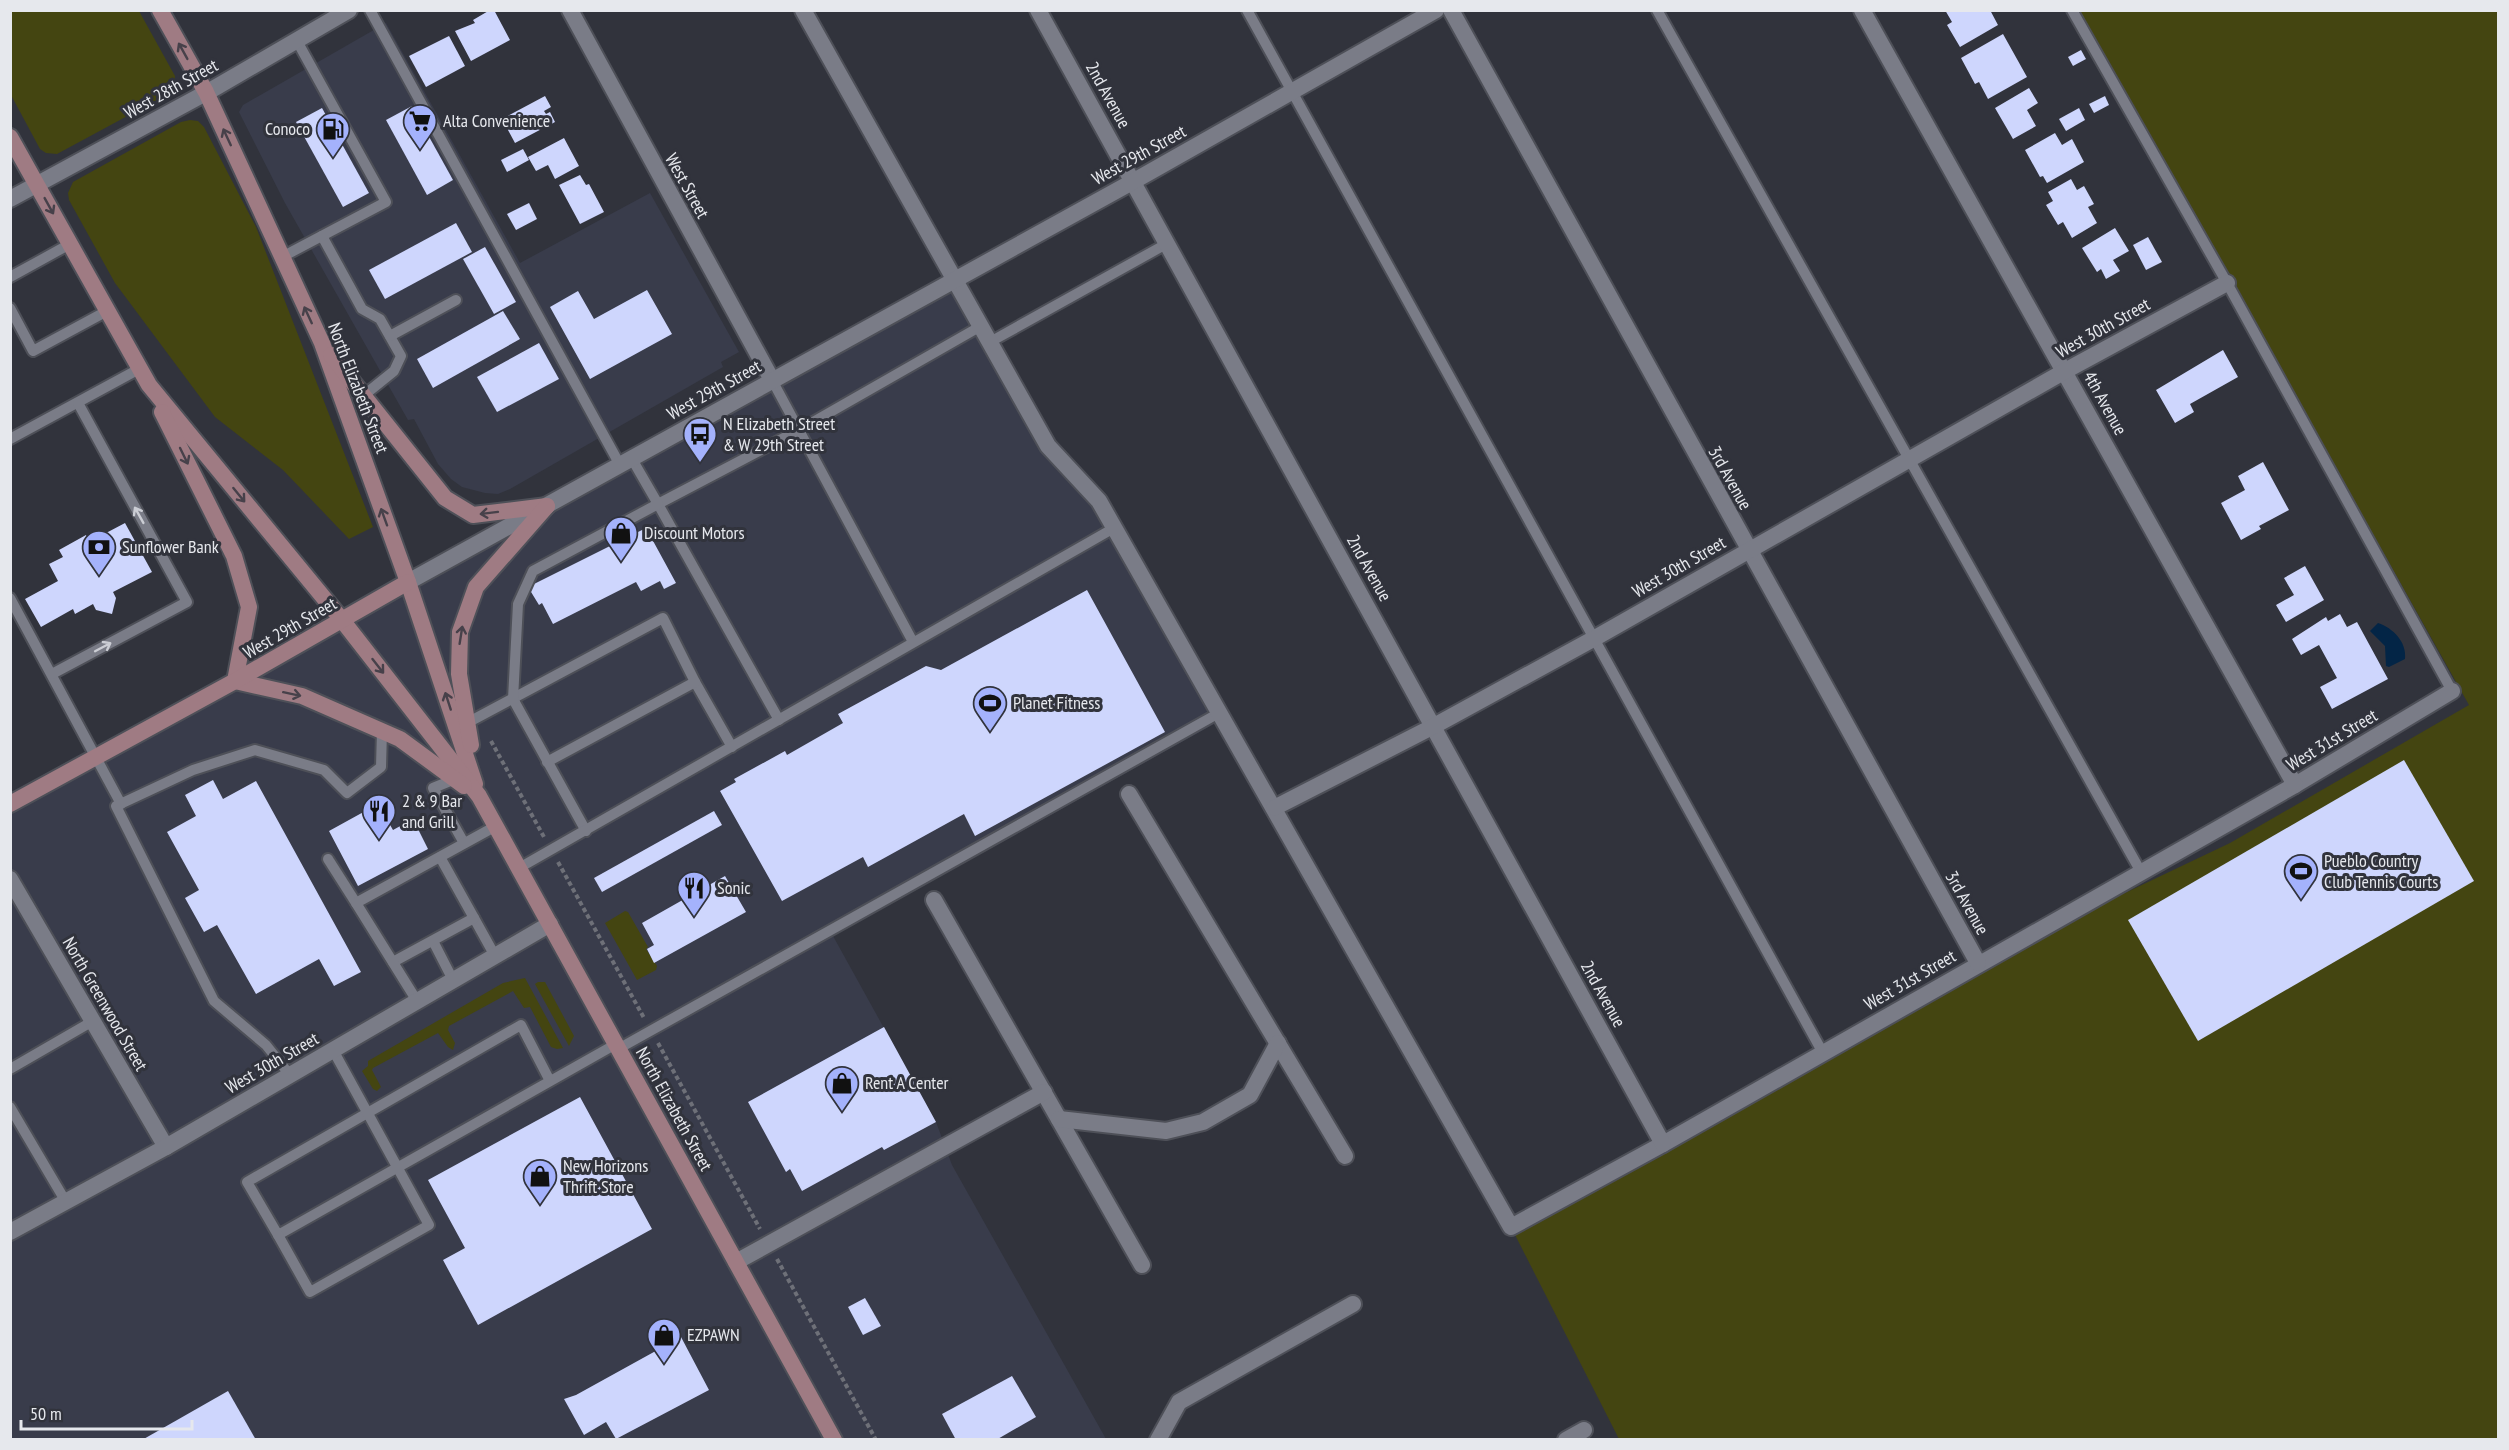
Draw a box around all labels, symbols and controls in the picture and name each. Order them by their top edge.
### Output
one-way arrow [177,43,188,61]
street label: West 28th Street [120,53,222,124]
street label: 2nd Avenue [1081,57,1136,132]
supermarket icon: Alta Convenience [402,103,438,150]
place label: Alta Convenience [443,109,550,132]
fuel station icon: Conoco [315,111,351,158]
place label: Conoco [265,117,310,140]
street label: West 29th Street [1088,119,1190,190]
one-way arrow [220,129,232,147]
street label: West Street [660,149,715,222]
one-way arrow [43,197,55,214]
street label: West 30th Street [2052,292,2154,363]
one-way arrow [302,306,314,324]
street label: North Elizabeth Street [323,319,394,456]
street label: West 29th Street [663,354,765,425]
street label: 4th Avenue [2078,367,2132,439]
place label: N Elizabeth Street & W 29th Street [723,412,835,456]
bus stop icon: N Elizabeth Street & W 29th Street [682,416,718,463]
street label: 3rd Avenue [1703,442,1757,514]
one-way arrow [179,447,191,465]
one-way arrow [233,487,246,503]
one-way arrow [133,506,145,523]
one-way arrow [480,507,499,518]
one-way arrow [378,508,389,526]
shop icon: Discount Motors [603,515,639,562]
place label: Discount Motors [644,521,745,544]
bank icon: Sunflower Bank [81,529,117,576]
street label: 2nd Avenue [1342,530,1397,605]
street label: West 30th Street [1628,531,1730,602]
place label: Sunflower Bank [122,535,219,558]
street label: West 29th Street [239,592,341,663]
one-way arrow [456,626,467,645]
one-way arrow [94,641,112,652]
one-way arrow [371,658,384,674]
sports icon: Planet Fitness [972,685,1008,732]
one-way arrow [282,689,302,700]
place label: Planet Fitness [1013,691,1100,714]
one-way arrow [441,692,452,711]
street label: West 31st Street [2282,703,2381,776]
place label: 2 & 9 Bar and Grill [402,789,462,833]
restaurant icon: 2 & 9 Bar and Grill [361,793,397,840]
place label: Pueblo Country Club Tennis Courts [2324,849,2438,893]
sports icon: Pueblo Country Club Tennis Courts [2283,853,2319,900]
street label: 3rd Avenue [1940,867,1994,939]
restaurant icon: Sonic [676,870,712,917]
place label: Sonic [717,876,751,899]
street label: North Greenwood Street [58,933,153,1075]
street label: West 31st Street [1860,944,1960,1015]
street label: 2nd Avenue [1576,956,1631,1031]
street label: West 30th Street [221,1027,323,1098]
street label: North Elizabeth Street [631,1043,718,1175]
shop icon: Rent A Center [824,1065,860,1112]
place label: Rent A Center [865,1071,949,1094]
place label: New Horizons Thrift Store [563,1154,648,1198]
shop icon: New Horizons Thrift Store [522,1158,558,1205]
shop icon: EZPAWN [646,1317,682,1364]
place label: EZPAWN [687,1323,740,1346]
scale bar [21,1393,192,1431]
text: 50 m [30,1402,62,1425]

